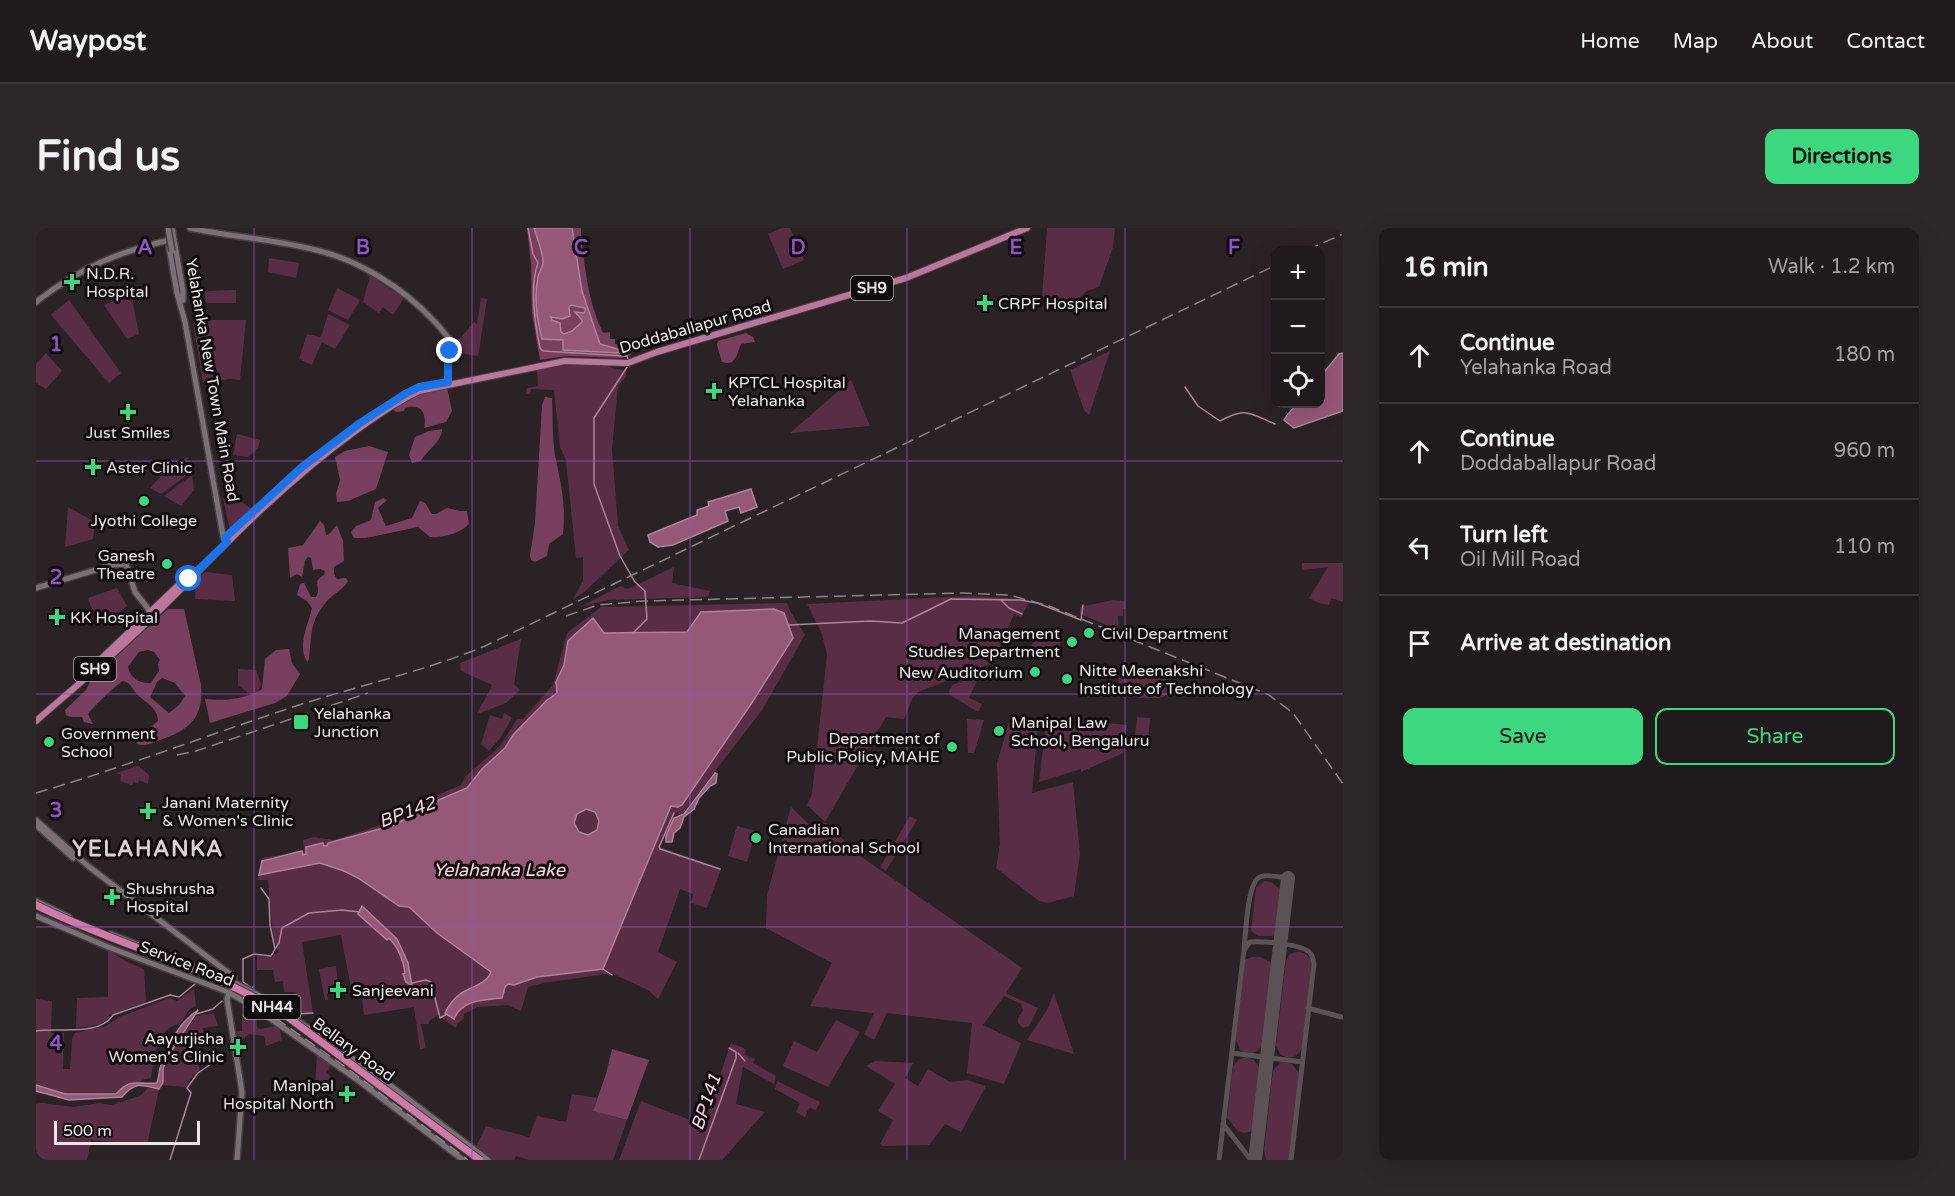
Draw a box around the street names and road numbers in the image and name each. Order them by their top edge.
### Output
street label: Yelahanka New Town Main Road [181,257,243,504]
road number: SH9 [851,276,893,300]
street label: Doddaballapur Road [617,296,773,358]
road number: SH9 [74,657,116,681]
street label: Service Road [137,937,237,991]
road number: NH44 [244,995,300,1019]
street label: Bellary Road [309,1013,398,1086]

